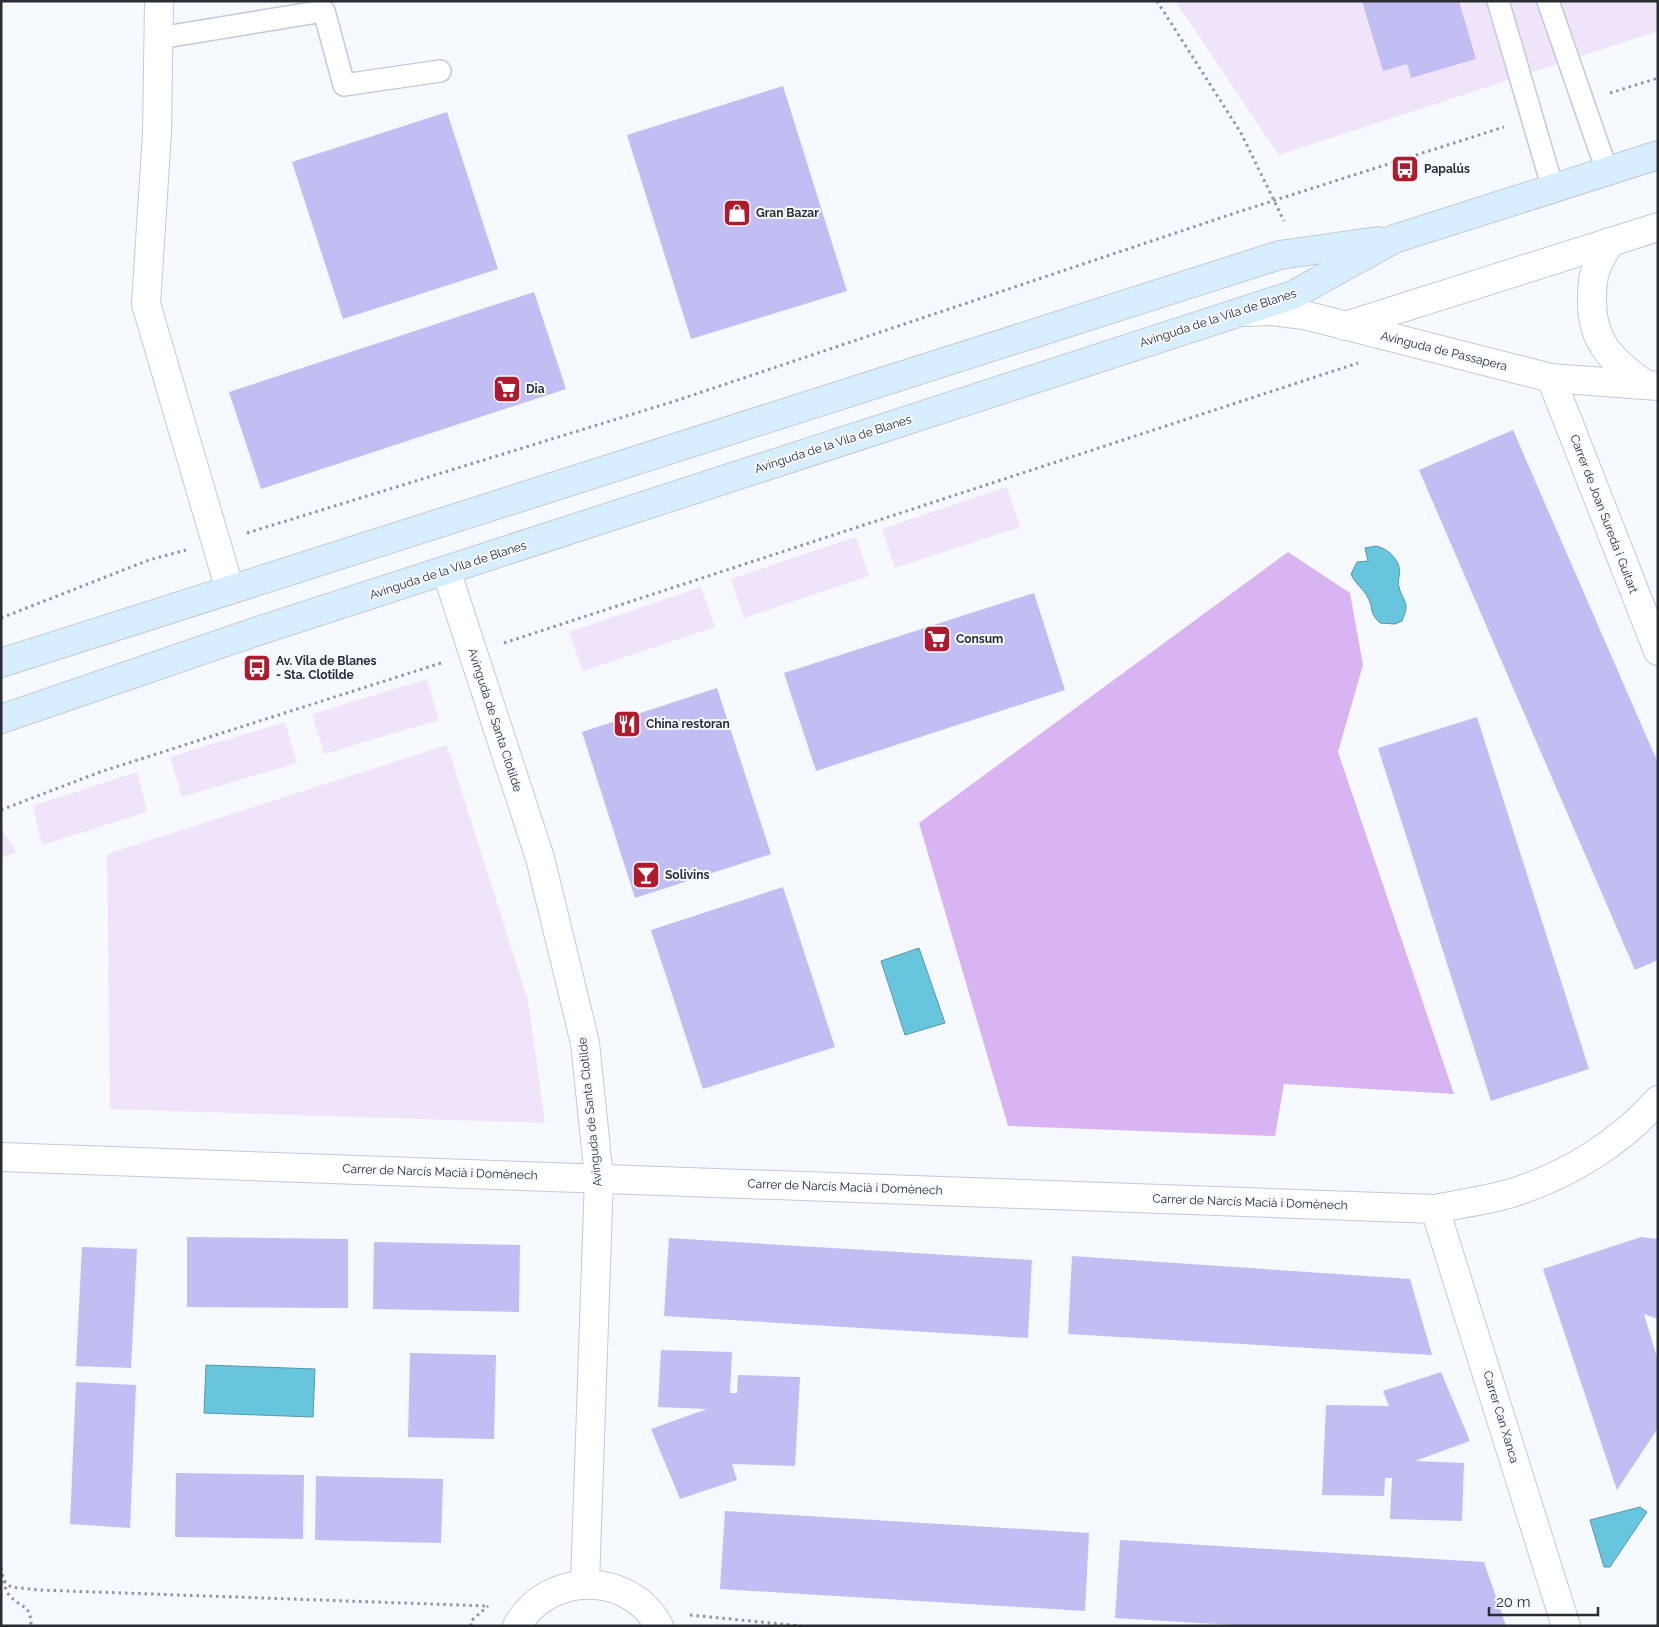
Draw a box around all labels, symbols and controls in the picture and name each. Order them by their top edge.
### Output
bus stop icon: Papalús [1390,154,1420,184]
place label: Papalús [1424,162,1470,176]
shop icon: Gran Bazar [722,198,752,228]
place label: Gran Bazar [756,206,819,220]
street label: Avinguda de la Vila de Blanes [1138,286,1298,350]
street label: Avinguda de Passapera [1379,328,1509,374]
supermarket icon: Dia [492,374,522,404]
place label: Dia [526,382,545,396]
street label: Avinguda de la Vila de Blanes [753,412,913,476]
street label: Carrer de Joan Sureda i Guitart [1567,433,1641,595]
street label: Avinguda de la Vila de Blanes [368,538,528,602]
supermarket icon: Consum [922,624,952,654]
place label: Consum [956,632,1003,646]
street label: Avinguda de Santa Clotilde [465,646,525,794]
bus stop icon: Av. Vila de Blanes - Sta. Clotilde [242,653,272,683]
place label: Av. Vila de Blanes - Sta. Clotilde [276,654,377,682]
restaurant icon: China restoran [612,709,642,739]
place label: China restoran [646,717,730,731]
bar icon: Solivins [631,860,661,890]
place label: Solivins [665,868,709,882]
street label: Avinguda de Santa Clotilde [575,1037,605,1187]
street label: Carrer de Narcís Macià i Domènech [342,1162,538,1182]
street label: Carrer de Narcís Macià i Domènech [747,1177,943,1197]
street label: Carrer de Narcís Macià i Domènech [1152,1192,1348,1212]
street label: Carrer Can Xanca [1480,1369,1522,1465]
scale bar [1489,1584,1598,1616]
text: 20 m [1496,1593,1531,1611]

